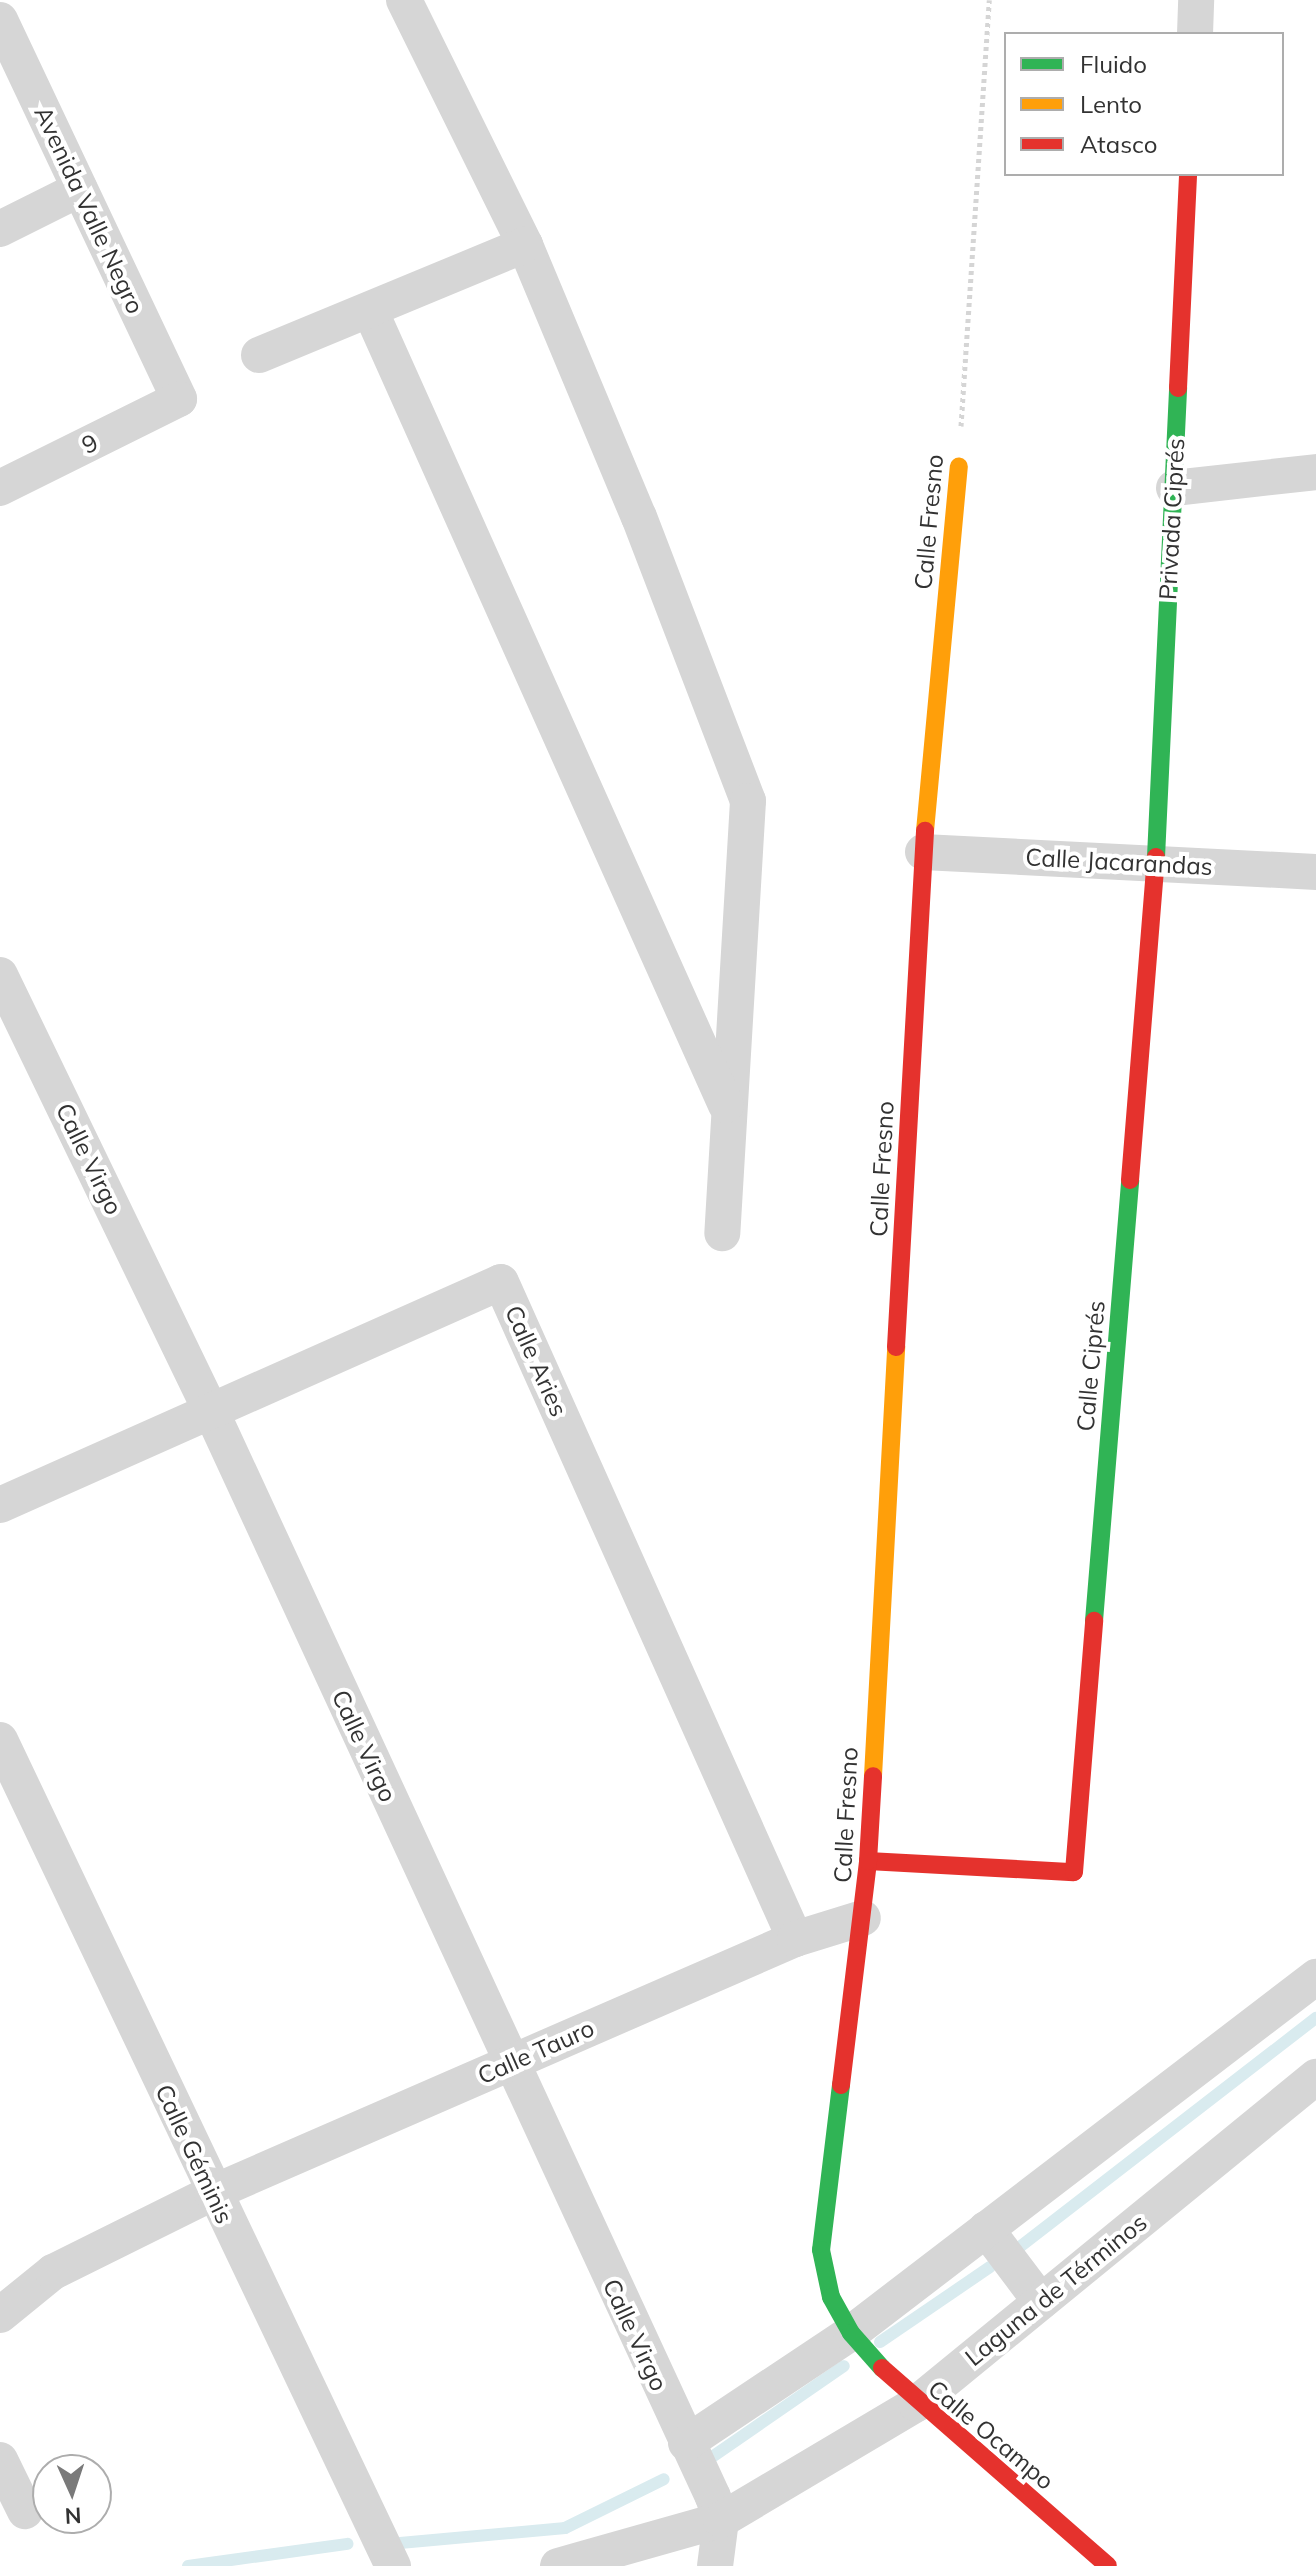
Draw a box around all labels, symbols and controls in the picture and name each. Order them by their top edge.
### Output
legend [1004,32,1284,176]
text: Fluido [1080,49,1147,79]
text: Lento [1080,89,1142,119]
street label: Avenida Valle Negro [28,102,150,318]
text: Atasco [1080,129,1157,159]
street label: 9 [77,428,103,460]
street label: Privada Ciprés [1153,437,1191,601]
street label: Calle Fresno [909,453,949,591]
street label: Calle Jacarandas [1025,843,1213,881]
street label: Calle Virgo [50,1099,128,1219]
street label: Calle Fresno [864,1100,900,1238]
street label: Calle Ciprés [1071,1299,1111,1433]
street label: Calle Aries [499,1301,573,1421]
street label: Calle Virgo [326,1685,402,1807]
street label: Calle Fresno [828,1746,864,1884]
street label: Calle Tauro [473,2014,599,2090]
street label: Calle Géminis [149,2080,239,2228]
street label: Laguna de Términos [959,2208,1153,2372]
street label: Calle Virgo [597,2274,673,2396]
street label: Calle Ocampo [922,2374,1060,2496]
north arrow [32,2454,112,2534]
text: N [64,2502,82,2530]

